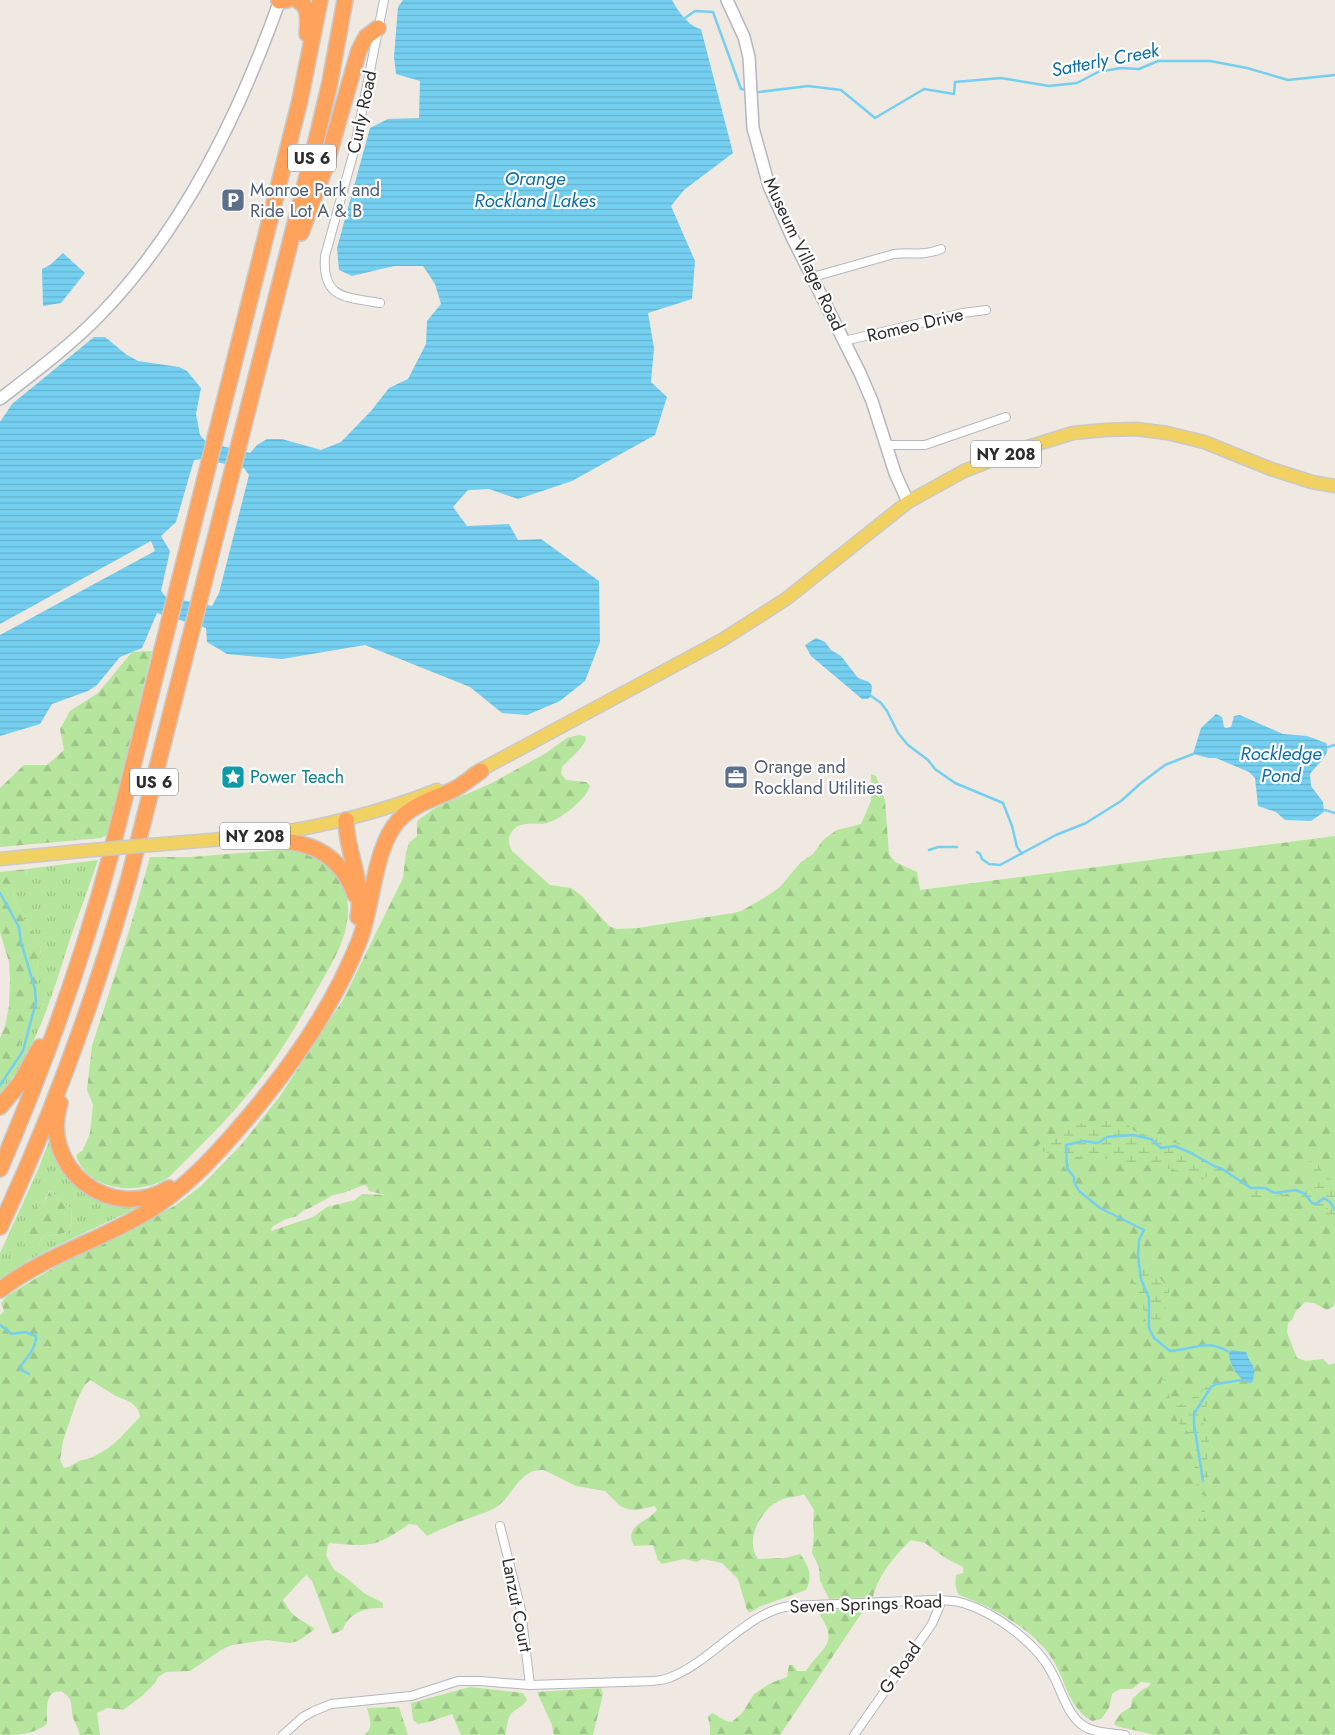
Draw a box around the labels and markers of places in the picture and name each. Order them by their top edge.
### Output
place label: Monroe Park and Ride Lot A & B [250,177,380,224]
parking icon: Monroe Park and Ride Lot A & B [220,187,246,213]
place label: Orange and Rockland Utilities [754,754,883,801]
place icon: Power Teach [220,764,246,790]
place label: Power Teach [250,764,344,790]
office icon: Orange and Rockland Utilities [723,764,749,790]

